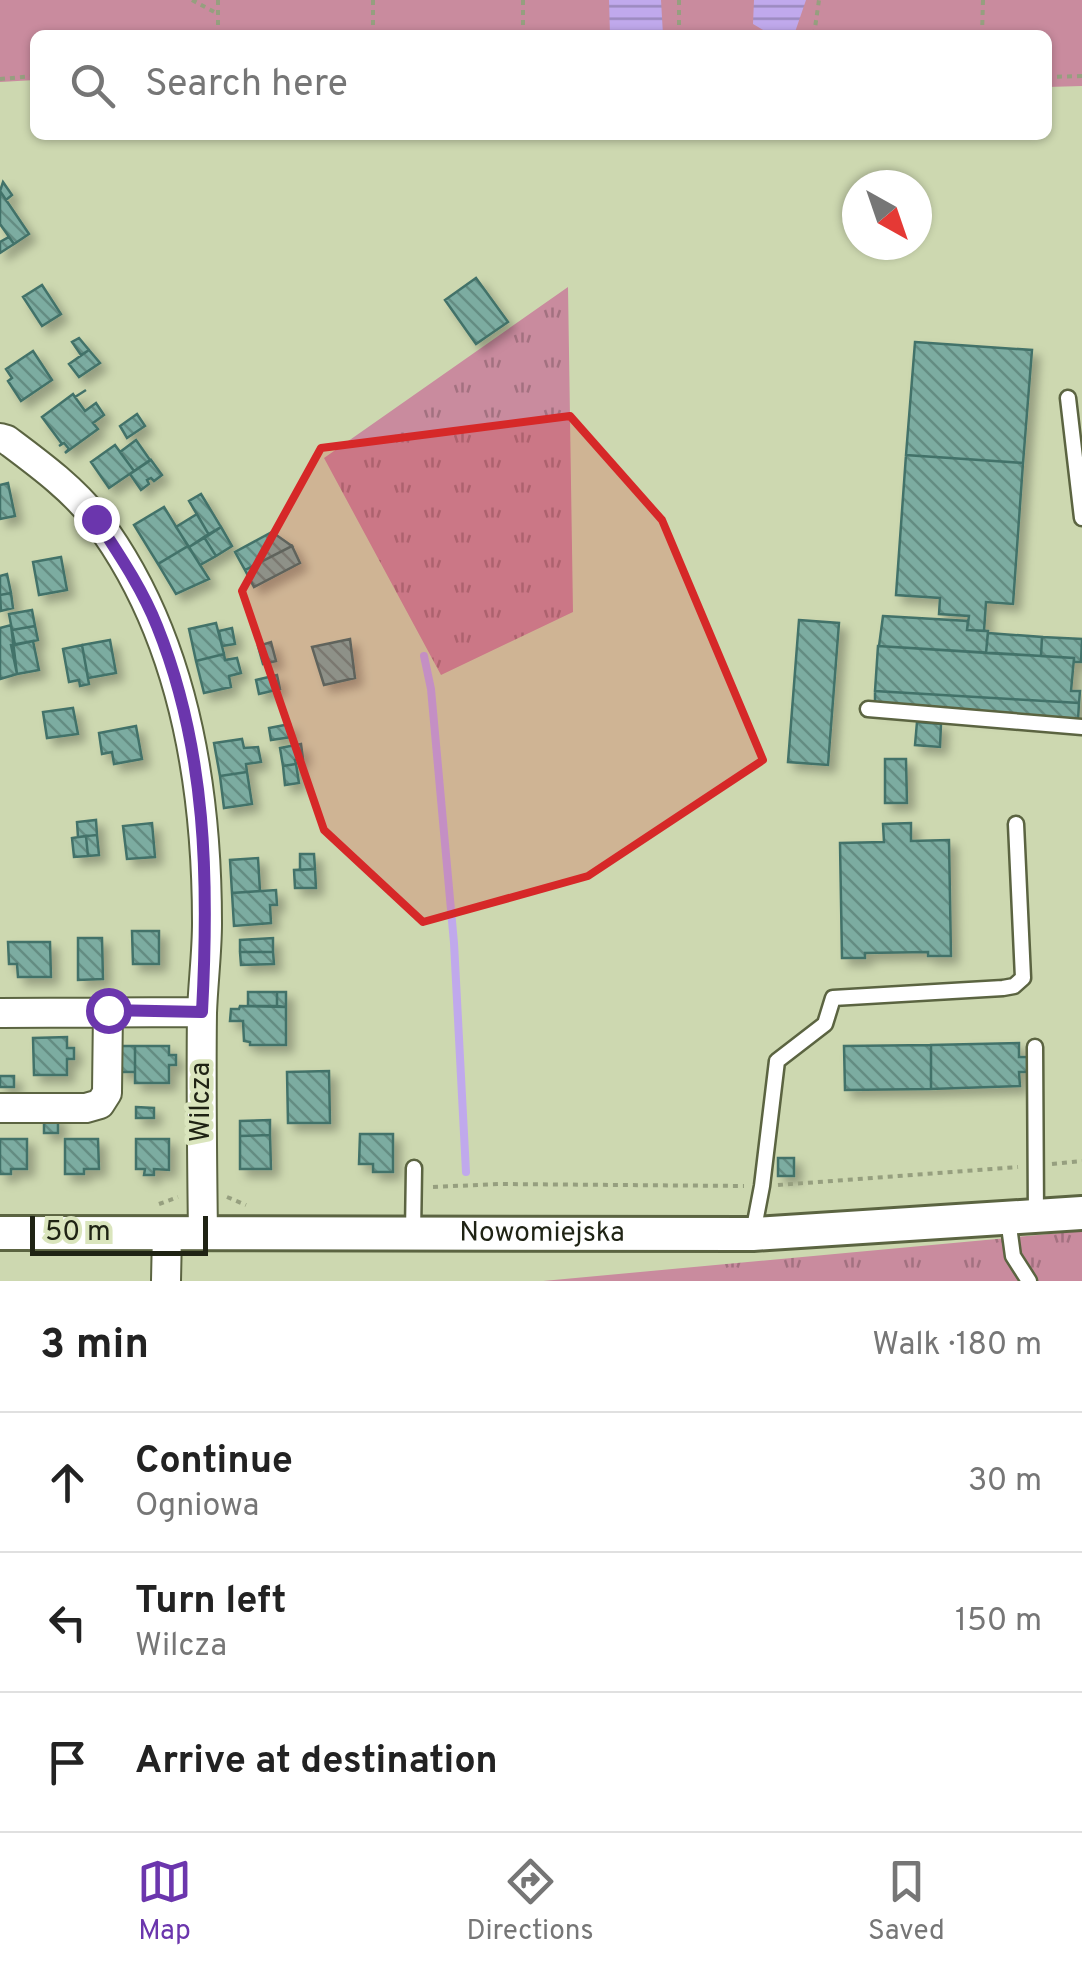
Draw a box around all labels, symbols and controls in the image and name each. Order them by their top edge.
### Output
search box [30,30,1052,140]
icon: search [65,58,120,113]
text: Search here [145,61,348,110]
north arrow [842,170,932,260]
route end [74,497,120,543]
route start [86,988,132,1034]
street label: Wilcza [184,1062,220,1142]
scale bar [30,1211,208,1256]
text: 50 m [45,1215,111,1251]
street label: Nowomiejska [459,1216,625,1252]
text: 3 min [40,1320,149,1373]
text: Walk · 180 m [872,1326,1042,1366]
text: Continue [135,1438,293,1487]
icon: ahead [40,1455,95,1510]
text: 30 m [968,1462,1042,1502]
text: Ogniowa [135,1487,259,1527]
text: Turn left [135,1578,287,1627]
icon: left [40,1595,95,1650]
text: 150 m [955,1602,1042,1642]
text: Wilcza [135,1627,227,1667]
icon: arrive [40,1735,95,1790]
text: Arrive at destination [135,1738,498,1787]
tab: Map [137,1854,192,1950]
tab: Directions [466,1854,594,1950]
tab: Saved [868,1854,945,1950]

